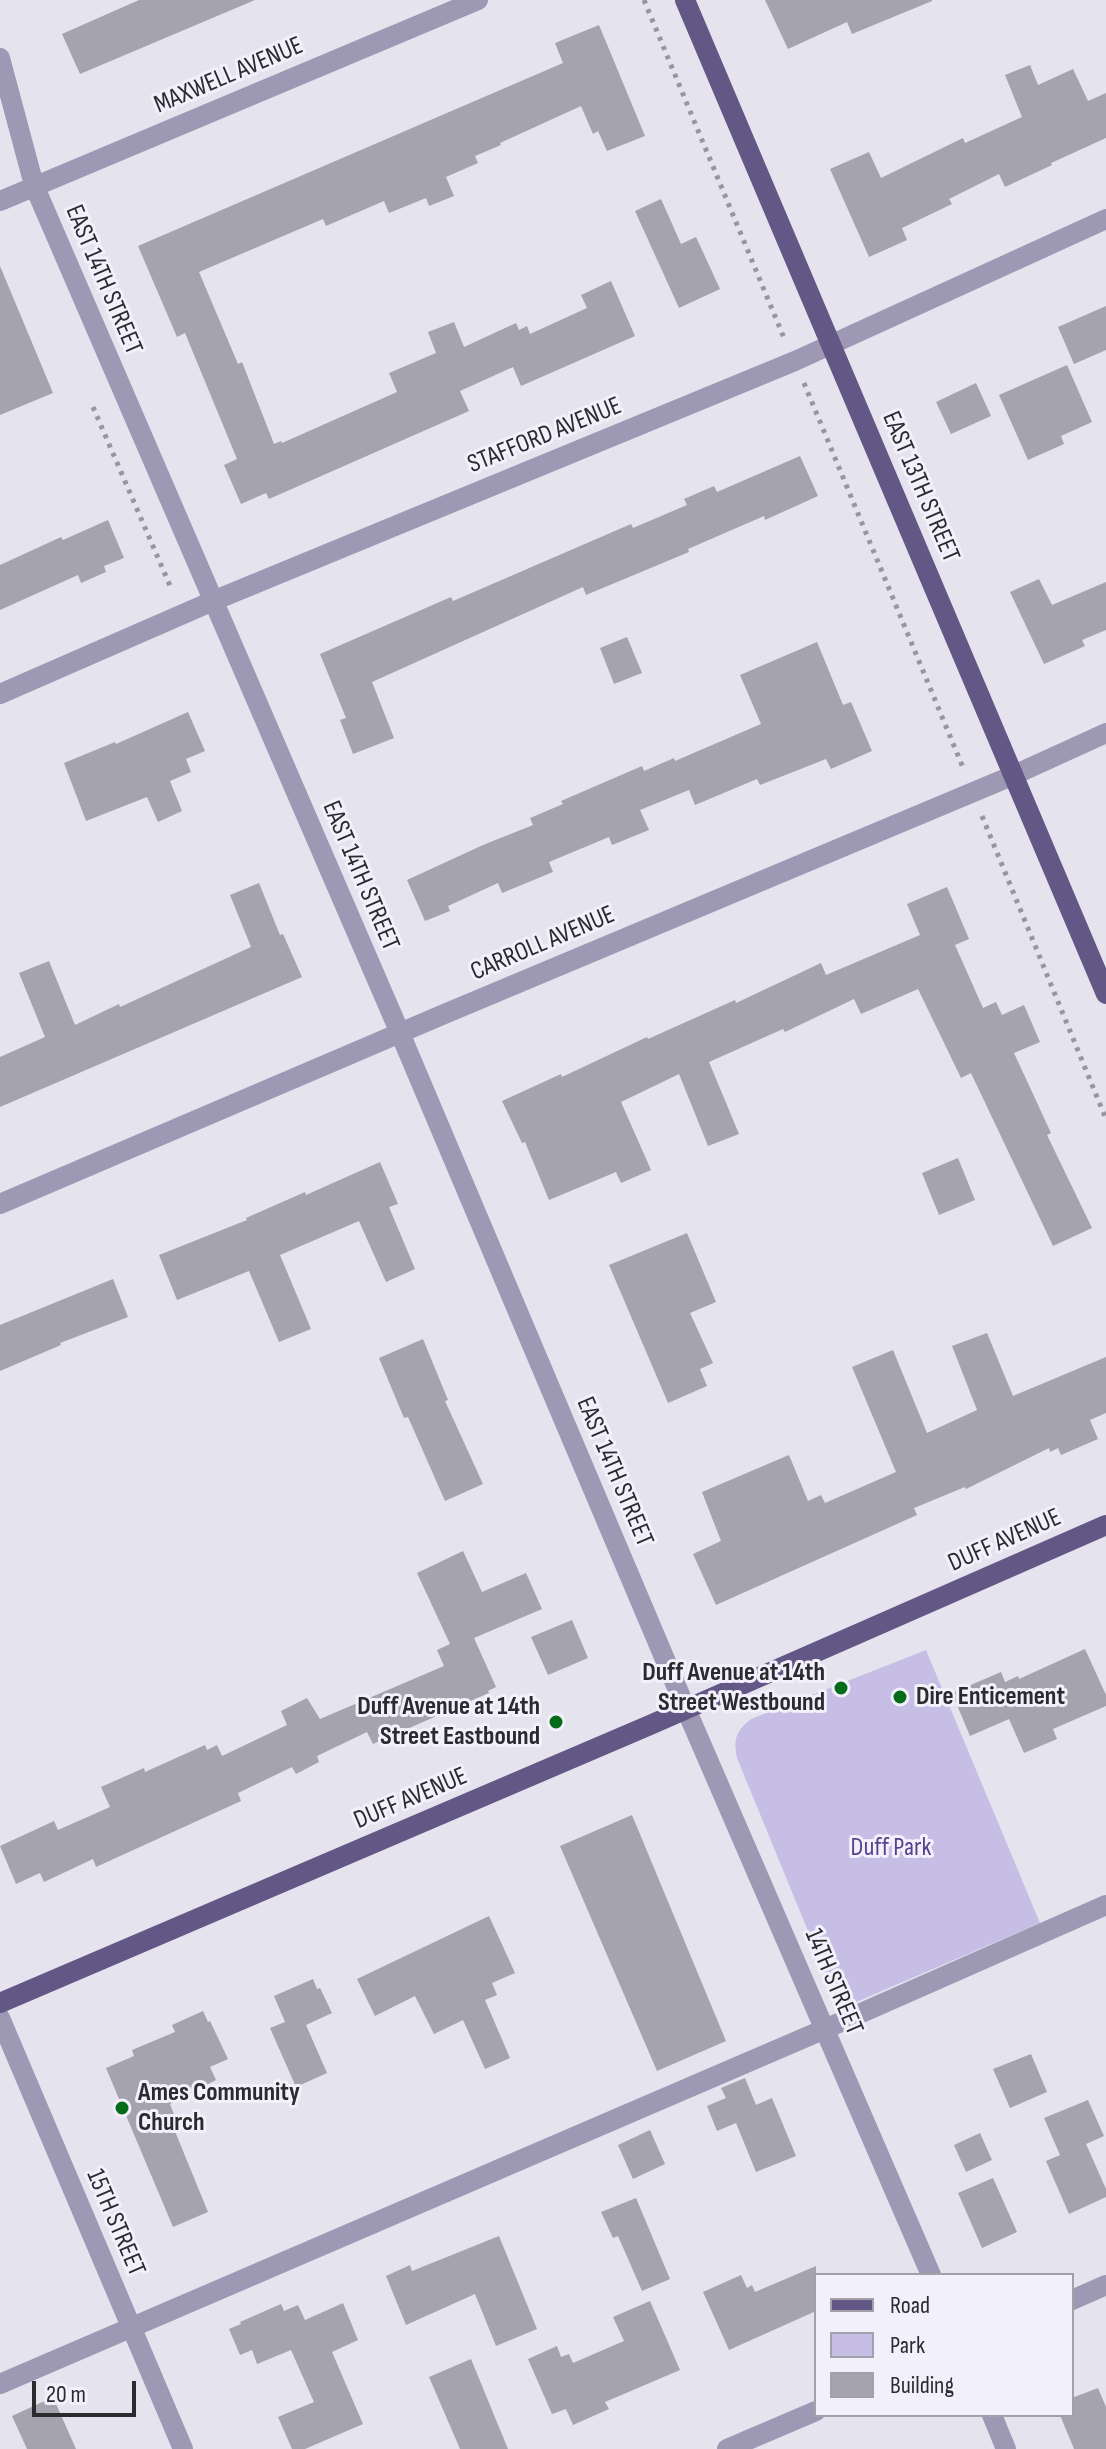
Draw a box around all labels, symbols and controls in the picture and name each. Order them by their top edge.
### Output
street label: MAXWELL AVENUE [150,31,308,121]
street label: EAST 14TH STREET [58,201,148,359]
street label: STAFFORD AVENUE [464,391,626,481]
street label: EAST 13TH STREET [874,407,966,567]
street label: EAST 14TH STREET [315,797,405,955]
street label: CARROLL AVENUE [466,900,620,988]
street label: EAST 14TH STREET [569,1393,659,1551]
street label: DUFF AVENUE [944,1502,1066,1580]
place label: Duff Avenue at 14th Street Westbound [642,1657,825,1718]
marker: Duff Avenue at 14th Street Westbound [832,1679,850,1697]
place label: Dire Enticement [916,1681,1065,1713]
marker: Dire Enticement [891,1688,909,1706]
place label: Duff Avenue at 14th Street Eastbound [357,1691,540,1752]
marker: Duff Avenue at 14th Street Eastbound [547,1713,565,1731]
street label: DUFF AVENUE [350,1761,472,1837]
park label: Duff Park [851,1832,931,1864]
street label: 14TH STREET [797,1924,869,2040]
place label: Ames Community Church [138,2077,300,2138]
marker: Ames Community Church [113,2099,131,2117]
street label: 15TH STREET [79,2165,151,2281]
legend [814,2273,1074,2417]
text: Road [890,2291,930,2320]
text: Park [890,2331,925,2360]
scale bar [36,2365,140,2415]
text: Building [890,2371,954,2400]
text: 20 m [46,2380,86,2409]

